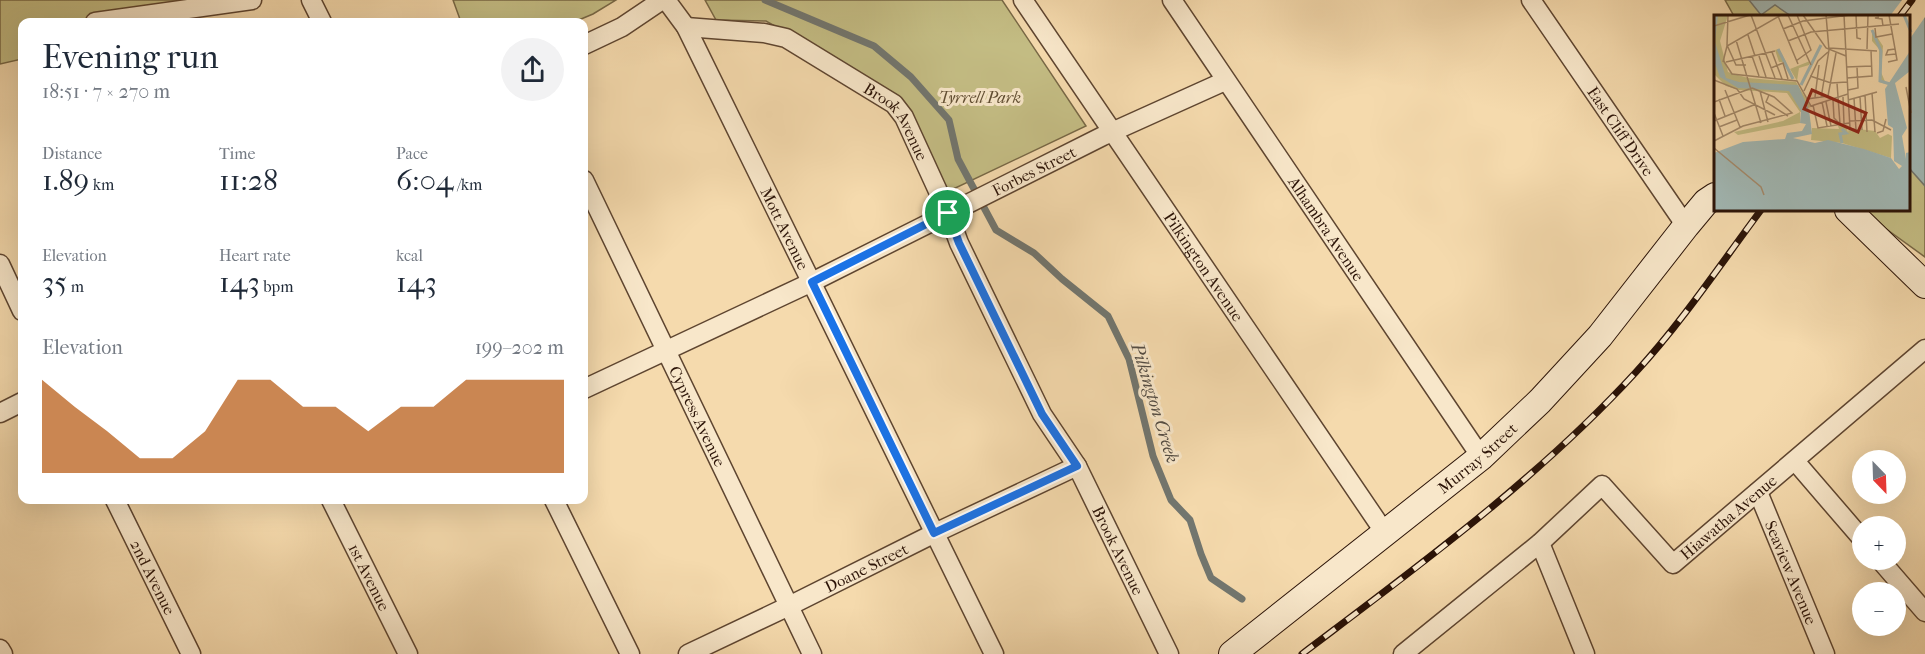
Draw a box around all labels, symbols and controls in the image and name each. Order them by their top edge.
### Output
inset map [1714,15,1910,212]
text: Evening run [42,38,219,77]
button: share [501,38,564,101]
street label: Brook Avenue [860,79,932,164]
text: 18:51 · 7 × 270 m [42,80,170,103]
street label: East Cliff Drive [1583,83,1658,180]
park label: Tyrrell Park [939,88,1021,107]
street label: Forbes Street [989,142,1079,200]
text: Distance [42,144,102,163]
text: Time [219,144,255,163]
text: Pace [396,144,428,163]
text: 1.89 [42,163,89,198]
text: 11:28 [219,163,278,198]
text: 6:04 [396,163,453,198]
street label: Alhambra Avenue [1284,172,1368,285]
text: km [89,175,114,194]
text: /km [453,175,482,194]
street label: Mott Avenue [756,184,813,273]
pin [922,187,973,238]
icon: arrive [931,196,964,229]
street label: Pilkington Avenue [1160,208,1247,325]
text: Elevation [42,246,107,265]
text: Heart rate [219,246,291,265]
text: kcal [396,246,423,265]
text: 35 [42,265,67,300]
text: 143 [219,265,260,300]
text: 143 [396,265,437,300]
text: m [67,277,84,296]
text: bpm [260,277,293,296]
text: Elevation [42,336,123,359]
text: 199–202 m [475,336,564,359]
water label: Pilkington Creek [1126,340,1183,466]
street label: Cypress Avenue [665,363,729,470]
street label: Murray Street [1434,419,1521,498]
north arrow [1852,450,1906,504]
map controls [1852,450,1906,636]
street label: Hiawatha Avenue [1676,471,1781,564]
street label: Brook Avenue [1088,503,1148,598]
button: + [1852,516,1906,570]
street label: Seaview Avenue [1761,518,1821,627]
street label: 2nd Avenue [126,537,179,618]
street label: Doane Street [822,539,911,597]
street label: 1st Avenue [344,540,394,614]
button: − [1852,582,1906,636]

